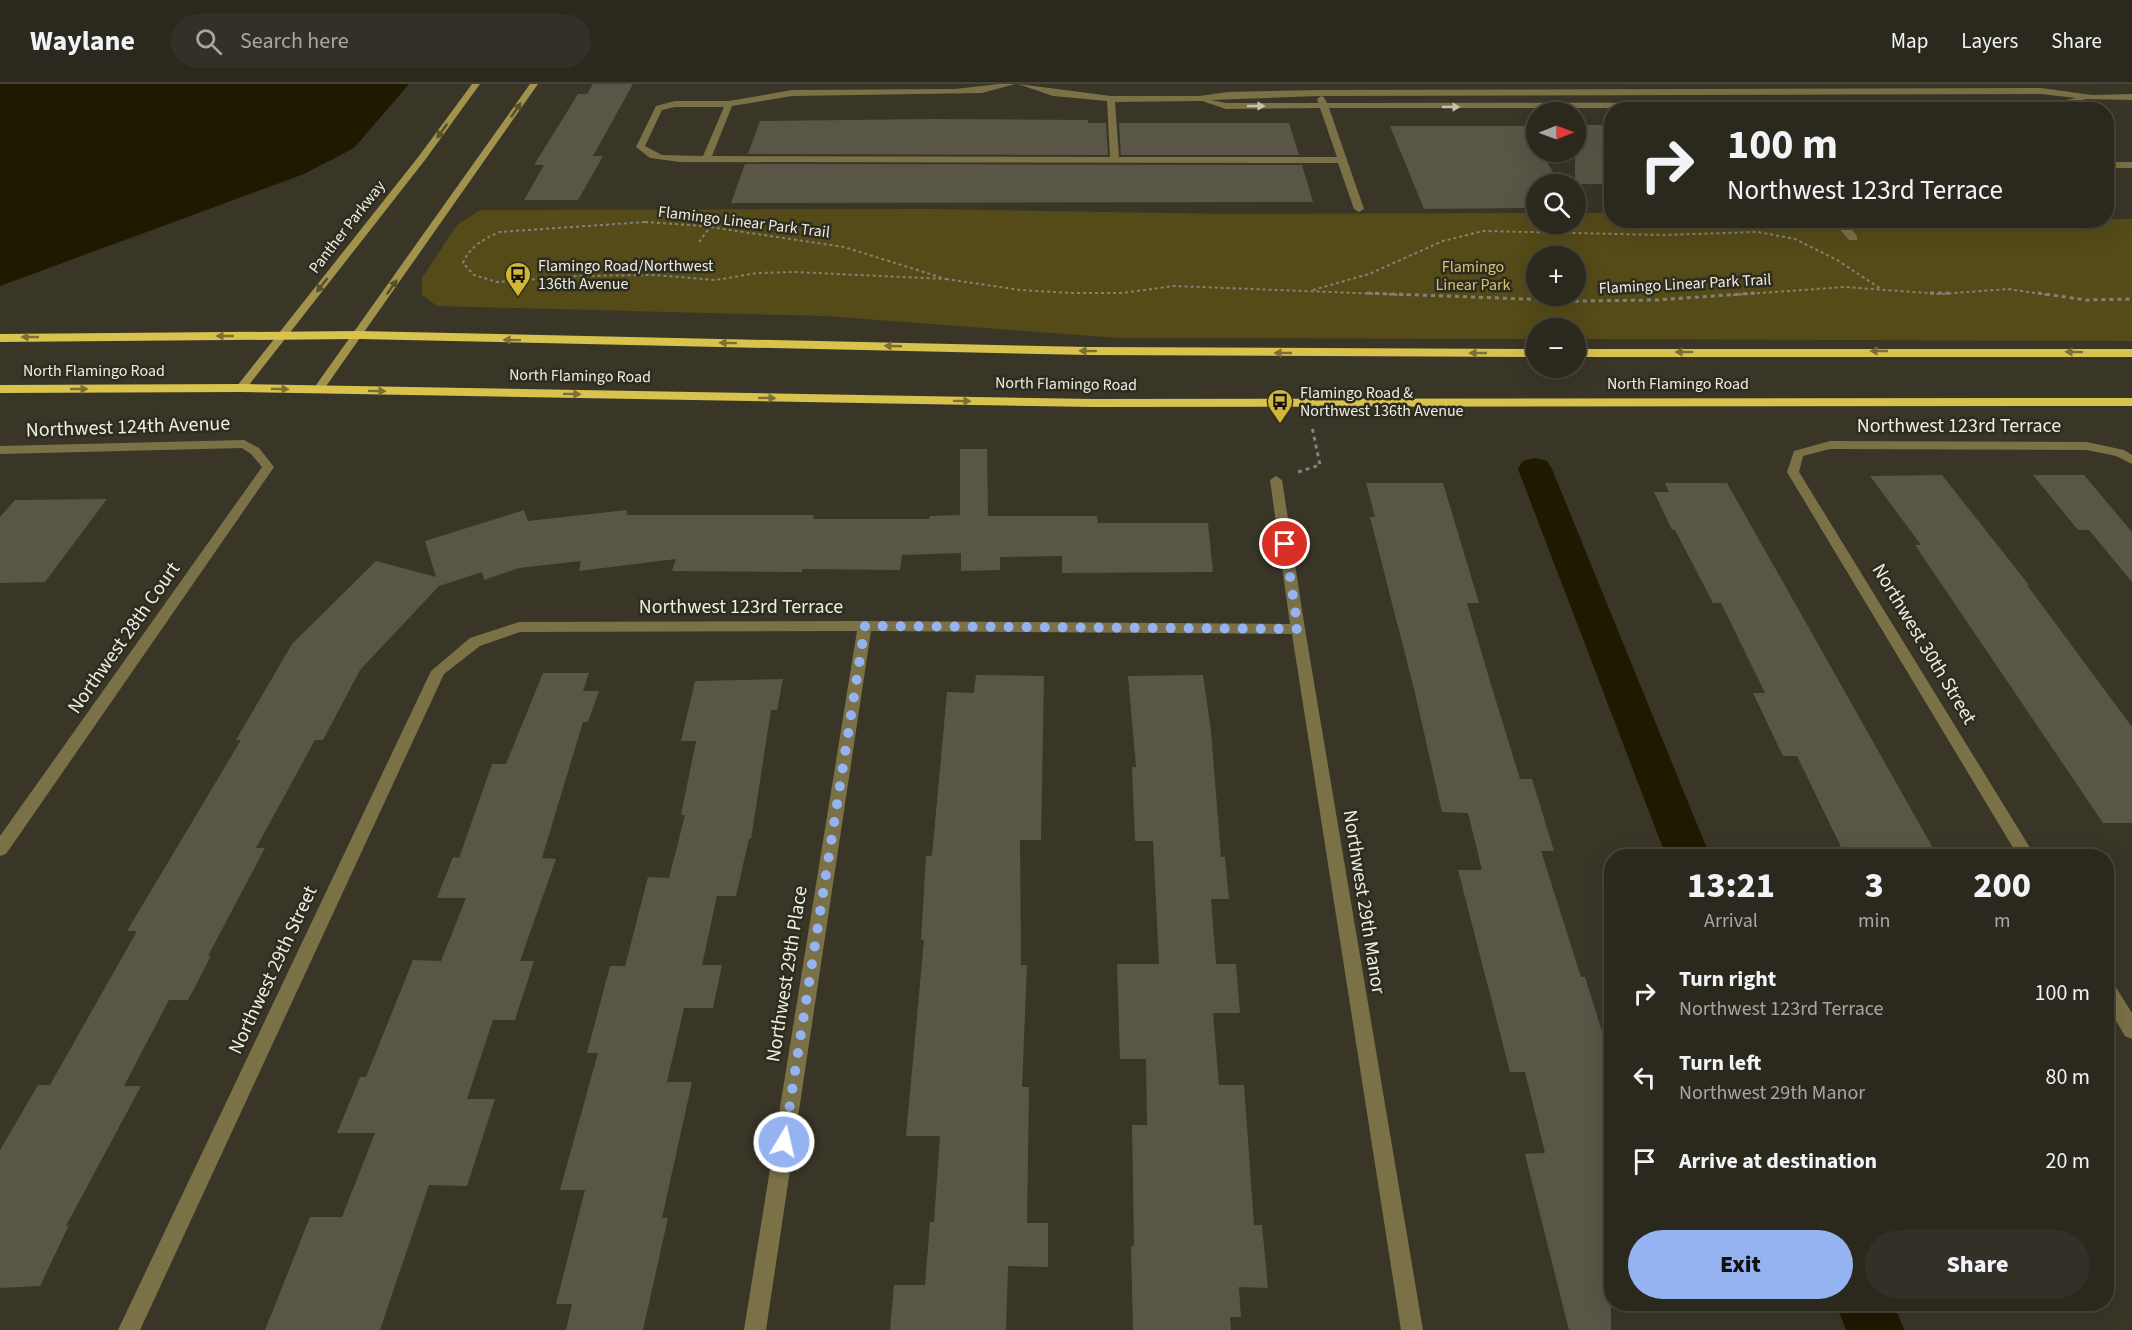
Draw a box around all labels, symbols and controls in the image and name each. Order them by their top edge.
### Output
search box [171,14,591,68]
text: Waylane [30,21,135,61]
icon: search [192,25,225,58]
text: Search here [240,25,349,57]
text: Map [1891,26,1928,56]
text: Layers [1961,26,2018,56]
text: Share [2051,26,2102,56]
one-way arrow [1247,101,1266,111]
one-way arrow [510,102,521,118]
one-way arrow [1442,102,1461,112]
north arrow [1526,102,1586,162]
map controls [1526,102,1586,378]
text: 100 m [1727,115,1838,175]
one-way arrow [436,124,448,139]
icon: right [1628,126,1706,204]
text: Northwest 123rd Terrace [1727,171,2003,210]
button: search [1526,174,1586,234]
street label: Panther Parkway [304,175,391,278]
street label: Flamingo Linear Park Trail [657,201,831,243]
button: + [1526,246,1586,306]
place label: Flamingo Road/Northwest 136th Avenue [538,255,714,295]
park label: Flamingo Linear Park [1436,256,1511,296]
bus stop icon: Flamingo Road/Northwest 136th Avenue [503,260,533,298]
street label: Flamingo Linear Park Trail [1598,268,1772,300]
one-way arrow [317,278,329,293]
one-way arrow [386,280,398,296]
button: − [1526,318,1586,378]
one-way arrow [215,331,234,341]
one-way arrow [20,332,39,342]
one-way arrow [502,335,521,345]
one-way arrow [718,338,737,348]
one-way arrow [883,341,902,351]
one-way arrow [1078,346,1097,356]
one-way arrow [1869,346,1888,356]
one-way arrow [1674,347,1693,357]
one-way arrow [2064,347,2083,356]
one-way arrow [1273,348,1292,357]
one-way arrow [1468,348,1487,358]
street label: North Flamingo Road [23,360,165,382]
street label: North Flamingo Road [509,364,651,388]
street label: North Flamingo Road [995,372,1137,396]
street label: North Flamingo Road [1607,373,1749,395]
place label: Flamingo Road & Northwest 136th Avenue [1300,382,1464,422]
one-way arrow [70,384,89,394]
one-way arrow [270,384,289,394]
one-way arrow [367,386,386,396]
bus stop icon: Flamingo Road & Northwest 136th Avenue [1265,387,1295,425]
one-way arrow [562,390,581,399]
one-way arrow [757,393,776,403]
one-way arrow [952,396,971,406]
street label: Northwest 124th Avenue [25,409,231,445]
street label: Northwest 123rd Terrace [1857,412,2061,440]
pin [1259,518,1310,569]
icon: arrive [1268,527,1301,560]
street label: Northwest 28th Court [61,556,187,720]
street label: Northwest 30th Street [1865,558,1983,730]
street label: Northwest 123rd Terrace [639,593,843,621]
street label: Northwest 29th Manor [1336,808,1392,996]
text: 13:21 [1687,860,1775,911]
text: 3 [1865,860,1884,911]
text: 200 [1973,860,2031,911]
street label: Northwest 29th Street [222,881,324,1059]
street label: Northwest 29th Place [759,884,815,1064]
text: Arrival [1704,907,1758,935]
text: min [1858,907,1890,935]
text: m [1994,907,2010,935]
text: Turn right [1679,963,1776,995]
icon: right [1628,977,1661,1010]
text: 100 m [2035,977,2090,1009]
text: Northwest 123rd Terrace [1679,995,1883,1023]
text: Turn left [1679,1047,1761,1079]
icon: left [1628,1061,1661,1094]
text: 80 m [2045,1061,2090,1093]
text: Northwest 29th Manor [1679,1079,1865,1107]
position arrow [752,1110,816,1174]
icon: arrive [1628,1145,1661,1178]
text: Arrive at destination [1679,1145,1877,1177]
text: 20 m [2045,1145,2090,1177]
button: Exit [1628,1230,1853,1299]
button: Share [1865,1230,2090,1299]

